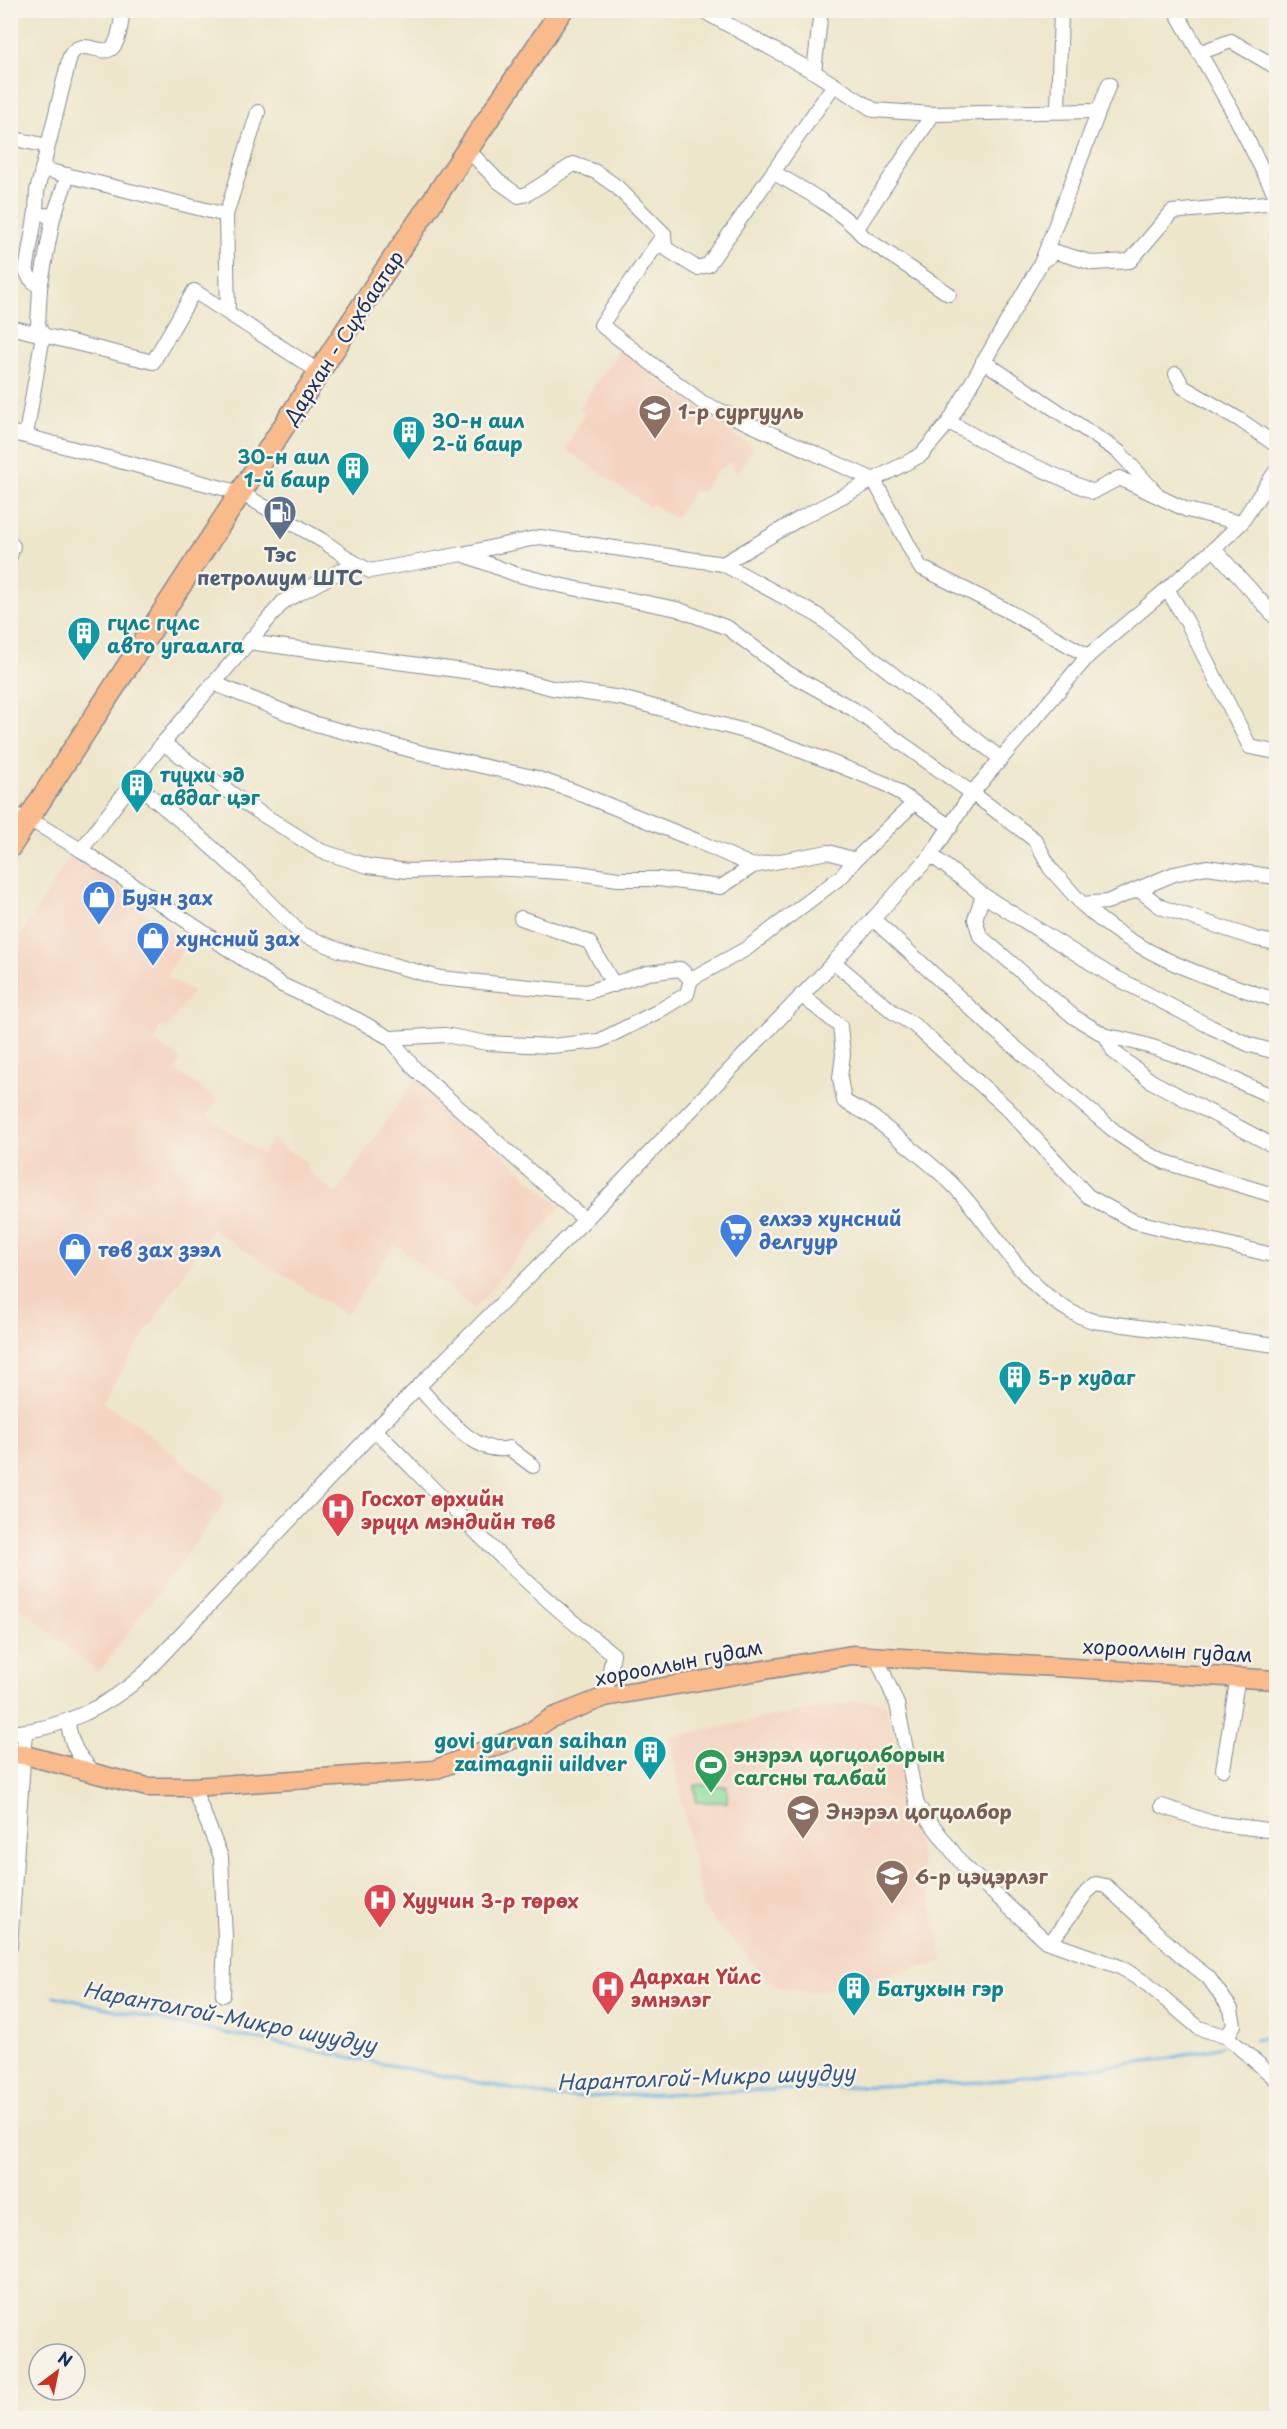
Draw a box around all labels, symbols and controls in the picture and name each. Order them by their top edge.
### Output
street label: Дархан - Сүхбаатар [275,244,411,431]
school or university icon: 1-р сургууль [637,393,673,440]
place label: 1-р сургууль [678,396,804,426]
place label: 30-н аил 2-й баир [432,405,525,458]
building icon: 30-н аил 2-й баир [391,414,427,461]
place label: 30-н аил 1-й баир [237,441,330,494]
building icon: 30-н аил 1-й баир [335,450,371,497]
fuel station icon: Тэс петролиум ШТС [262,494,298,541]
place label: Тэс петролиум ШТС [197,539,363,592]
place label: гүлс гүлс авто угаалга [107,607,245,660]
building icon: гүлс гүлс авто угаалга [66,615,102,662]
place label: түүхи эд авдаг цэг [160,759,260,812]
building icon: түүхи эд авдаг цэг [119,767,155,814]
shop icon: Буян зах [81,879,117,926]
place label: Буян зах [122,882,213,912]
shop icon: хунсний зах [135,920,171,967]
place label: хунсний зах [176,923,300,953]
place label: елхээ хунсний делгуур [759,1203,902,1256]
supermarket icon: елхээ хунсний делгуур [718,1212,754,1259]
shop icon: төв зах зээл [57,1231,93,1278]
place label: төв зах зээл [98,1234,222,1264]
building icon: 5-р худаг [997,1359,1033,1406]
place label: 5-р худаг [1038,1362,1136,1392]
place label: Госхот өрхийн эрүүл мэндийн төв [361,1483,556,1536]
hospital icon: Госхот өрхийн эрүүл мэндийн төв [320,1491,356,1538]
street label: хорооллын гудам [593,1631,765,1693]
street label: хорооллын гудам [1082,1631,1254,1669]
place label: govi gurvan saihan zaimagnii uildver [434,1725,628,1778]
building icon: govi gurvan saihan zaimagnii uildver [632,1734,668,1781]
place label: энэрэл цогцолборын сагсны талбай [734,1739,945,1792]
sports icon: энэрэл цогцолборын сагсны талбай [693,1747,729,1794]
school or university icon: Энэрэл цогцолбор [785,1793,821,1840]
place label: Энэрэл цогцолбор [826,1796,1012,1826]
school or university icon: 6-р цэцэрлэг [874,1858,910,1905]
place label: 6-р цэцэрлэг [915,1861,1048,1891]
hospital icon: Хуучин 3-р төрөх [362,1882,398,1929]
place label: Хуучин 3-р төрөх [403,1885,579,1915]
place label: Дархан Үйлс эмнэлэг [630,1961,761,2014]
hospital icon: Дархан Үйлс эмнэлэг [590,1969,626,2016]
building icon: Батухын гэр [836,1970,872,2017]
water label: Нарантолгой-Микро шуудуу [81,1972,382,2061]
place label: Батухын гэр [877,1973,1004,2003]
water label: Нарантолгой-Микро шуудуу [556,2055,858,2097]
north arrow [27,2342,87,2402]
text: N [54,2345,77,2372]

